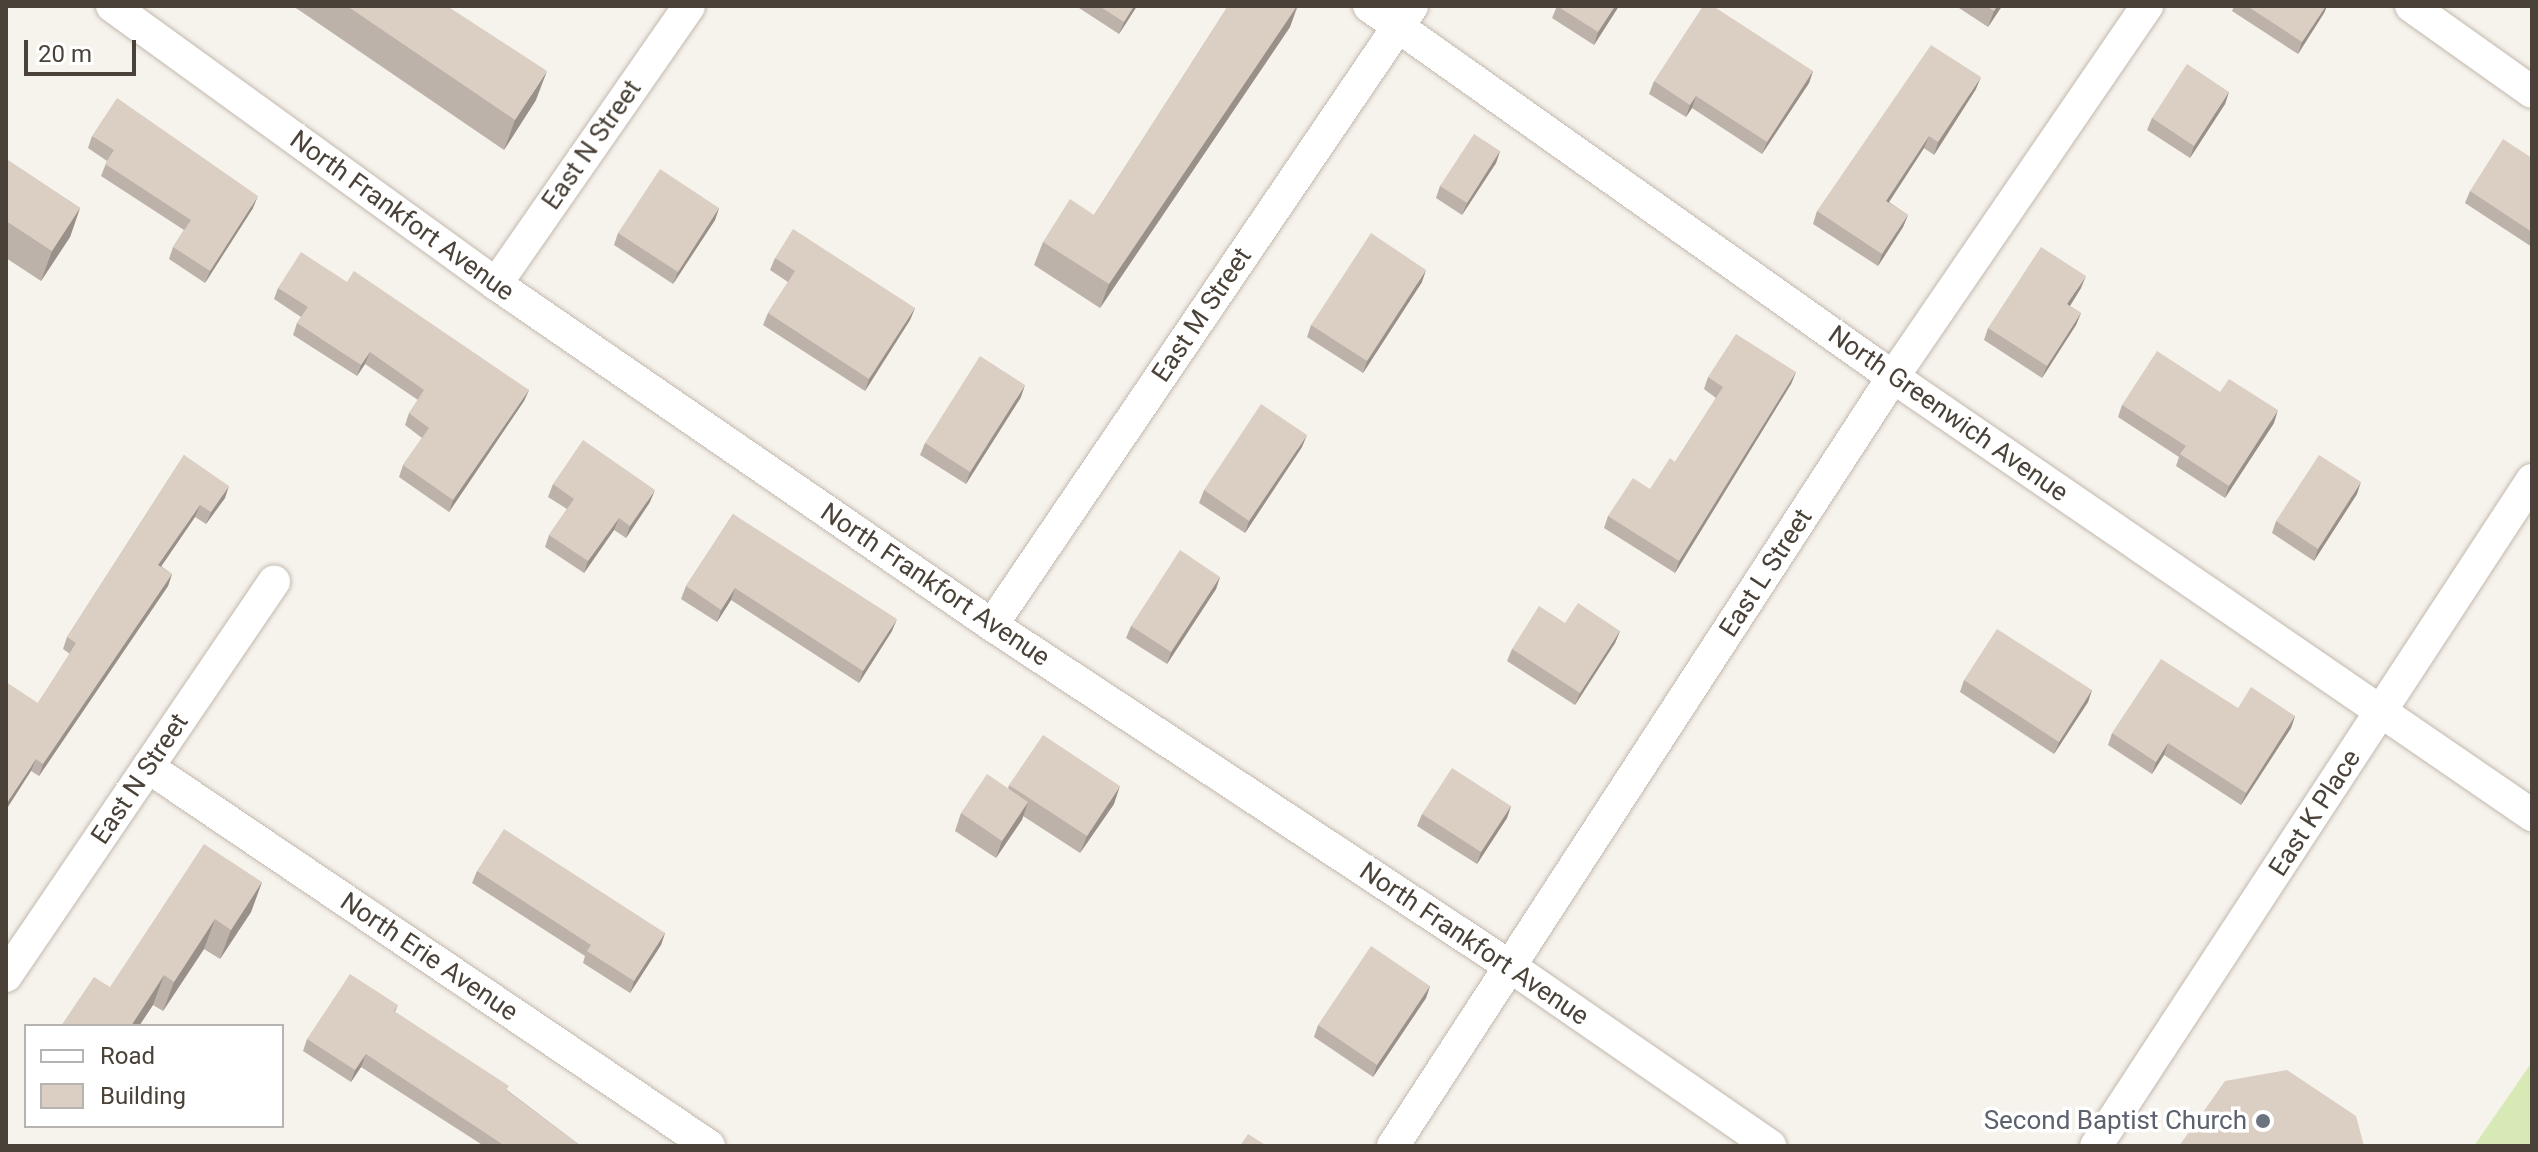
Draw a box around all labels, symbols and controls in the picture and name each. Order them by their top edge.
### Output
scale bar [28,24,140,74]
text: 20 m [38,40,92,68]
street label: East N Street [536,74,648,216]
street label: North Frankfort Avenue [284,124,520,308]
street label: East M Street [1146,242,1258,388]
street label: North Greenwich Avenue [1822,319,2074,509]
street label: North Frankfort Avenue [815,497,1055,673]
street label: East L Street [1713,503,1819,643]
street label: East N Street [85,708,195,850]
street label: East K Place [2263,744,2367,882]
street label: North Frankfort Avenue [1354,856,1594,1032]
street label: North Erie Avenue [334,886,524,1028]
legend [24,1024,284,1128]
text: Road [100,1042,155,1070]
text: Building [100,1082,186,1110]
place label: Second Baptist Church [1984,1105,2247,1137]
marker: Second Baptist Church [2254,1112,2272,1130]

